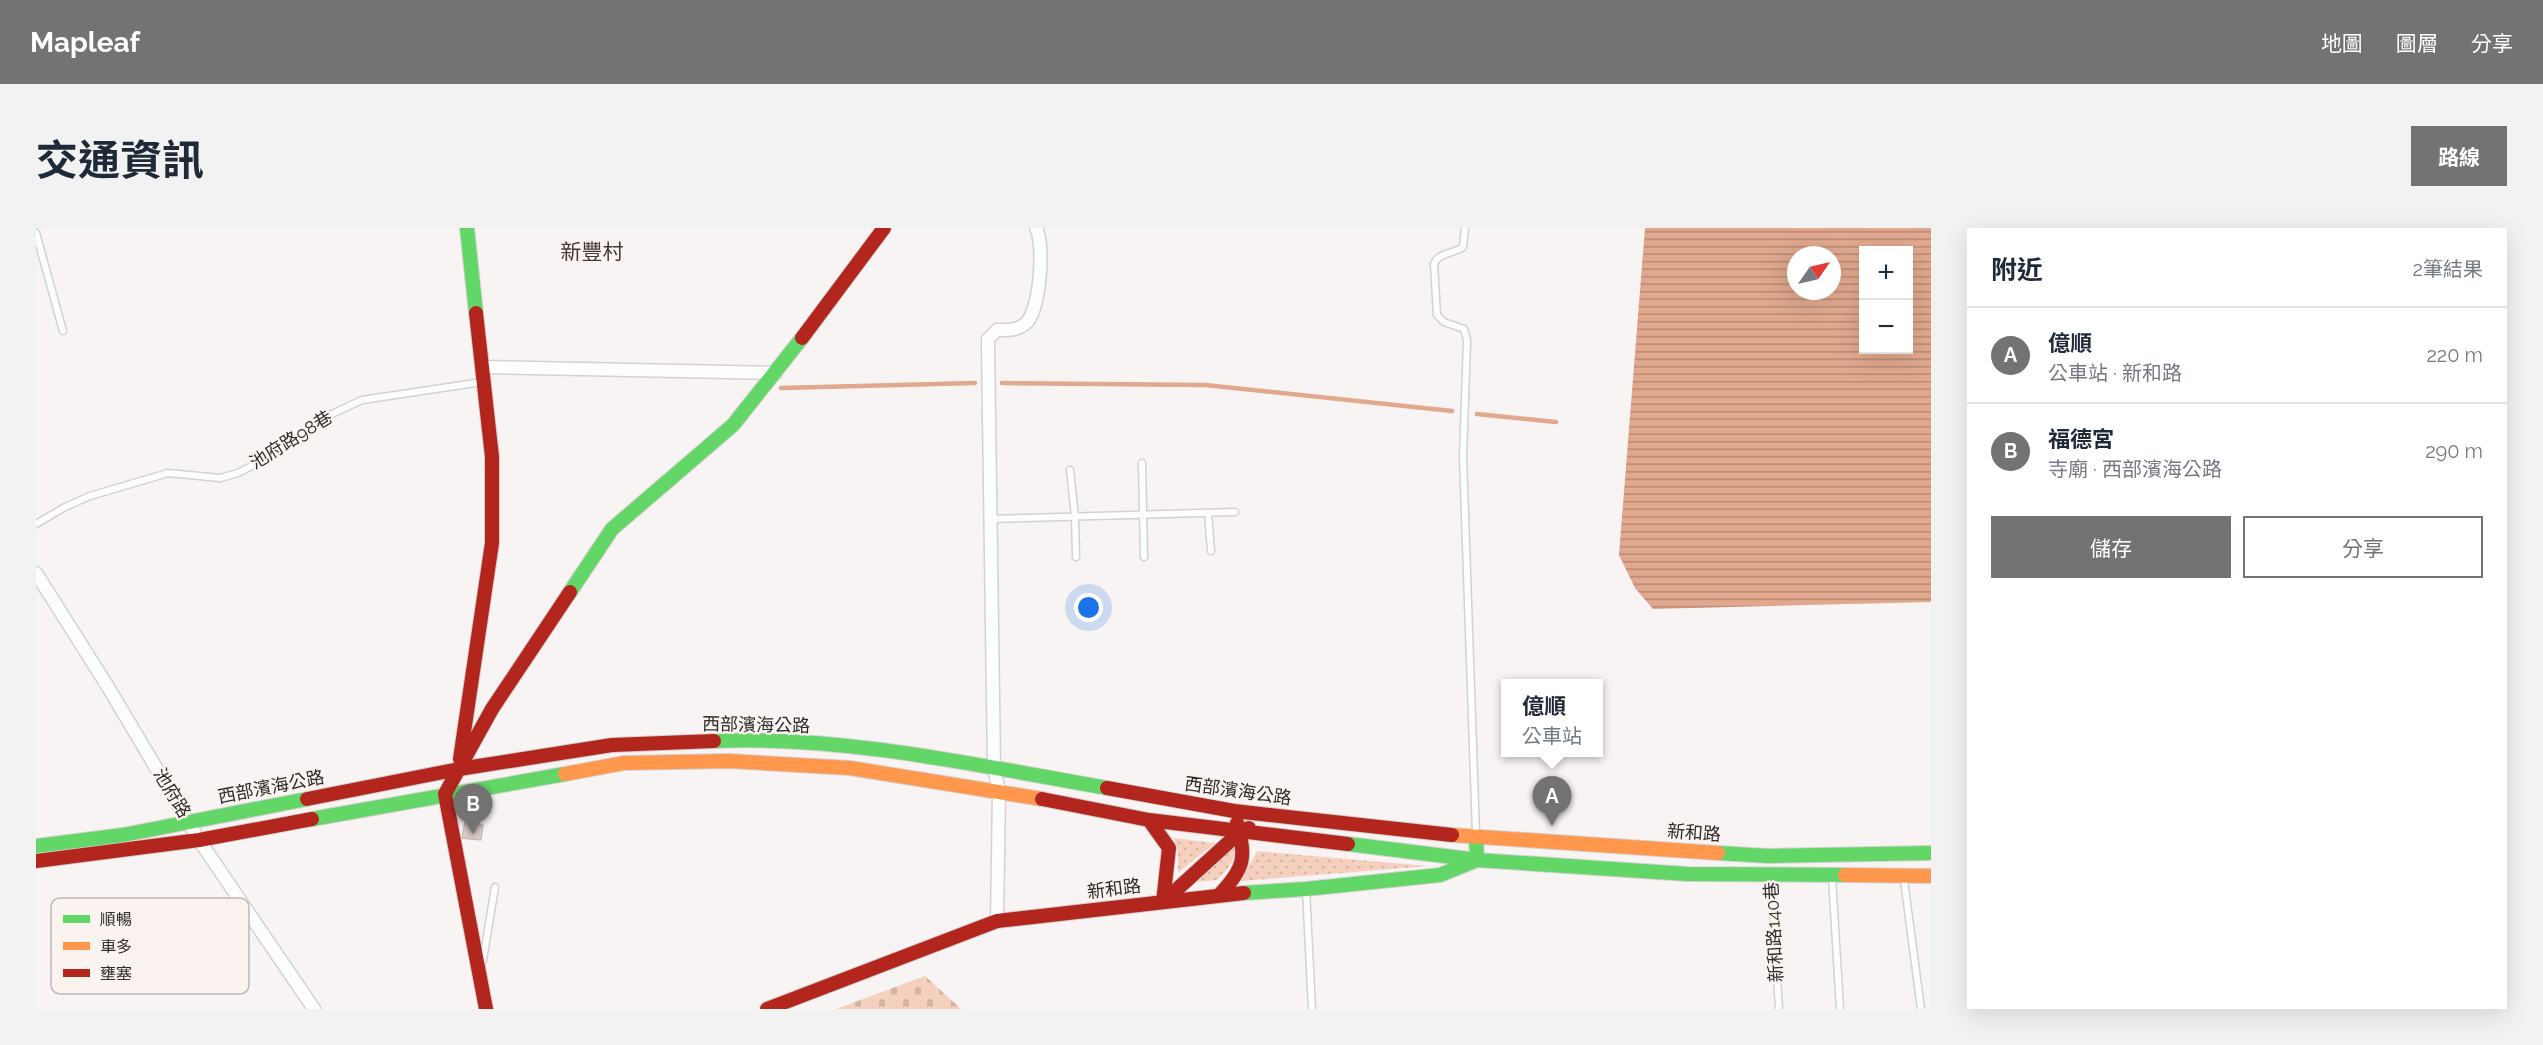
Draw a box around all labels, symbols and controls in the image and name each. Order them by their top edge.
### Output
text: Mapleaf [30,26,140,59]
text: 地圖 [2321,31,2363,56]
text: 圖層 [2396,31,2438,56]
text: 分享 [2471,31,2513,56]
button: 路線 [2411,126,2507,186]
text: 交通資訊 [36,136,204,185]
district label: 新豐村 [561,239,624,264]
north arrow [1787,246,1841,300]
map controls [1859,246,1913,354]
button: + [1859,246,1913,300]
text: 附近 [1991,255,2043,285]
text: 2筆結果 [2413,257,2483,281]
button: − [1859,300,1913,354]
text: 億順 [2048,330,2092,356]
text: A [2004,343,2017,367]
text: 220 m [2426,343,2483,367]
text: 公車站 · 新和路 [2048,361,2182,385]
street label: 池府路98巷 [246,406,336,473]
text: 福德宮 [2048,426,2114,452]
text: B [2004,439,2017,463]
text: 290 m [2425,439,2483,463]
text: 寺廟 · 西部濱海公路 [2048,457,2222,481]
button: 儲存 [1991,516,2231,578]
button: 分享 [2243,516,2483,578]
your location [1074,593,1103,622]
popup [1501,679,1603,757]
text: 億順 [1522,693,1566,719]
street label: 西部濱海公路 [702,713,810,736]
text: 公車站 [1522,724,1582,748]
street label: 池府路 [150,764,195,821]
street label: 西部濱海公路 [216,766,326,807]
street label: 西部濱海公路 [1183,773,1293,808]
pin: A [1532,776,1572,826]
pin: B [454,784,492,834]
street label: 新和路 [1666,820,1722,845]
street label: 新和路 [1086,875,1142,902]
street label: 新和路140巷 [1760,881,1787,983]
legend [51,898,249,994]
text: 順暢 [100,910,132,929]
text: 車多 [100,937,132,956]
text: 壅塞 [100,964,132,983]

